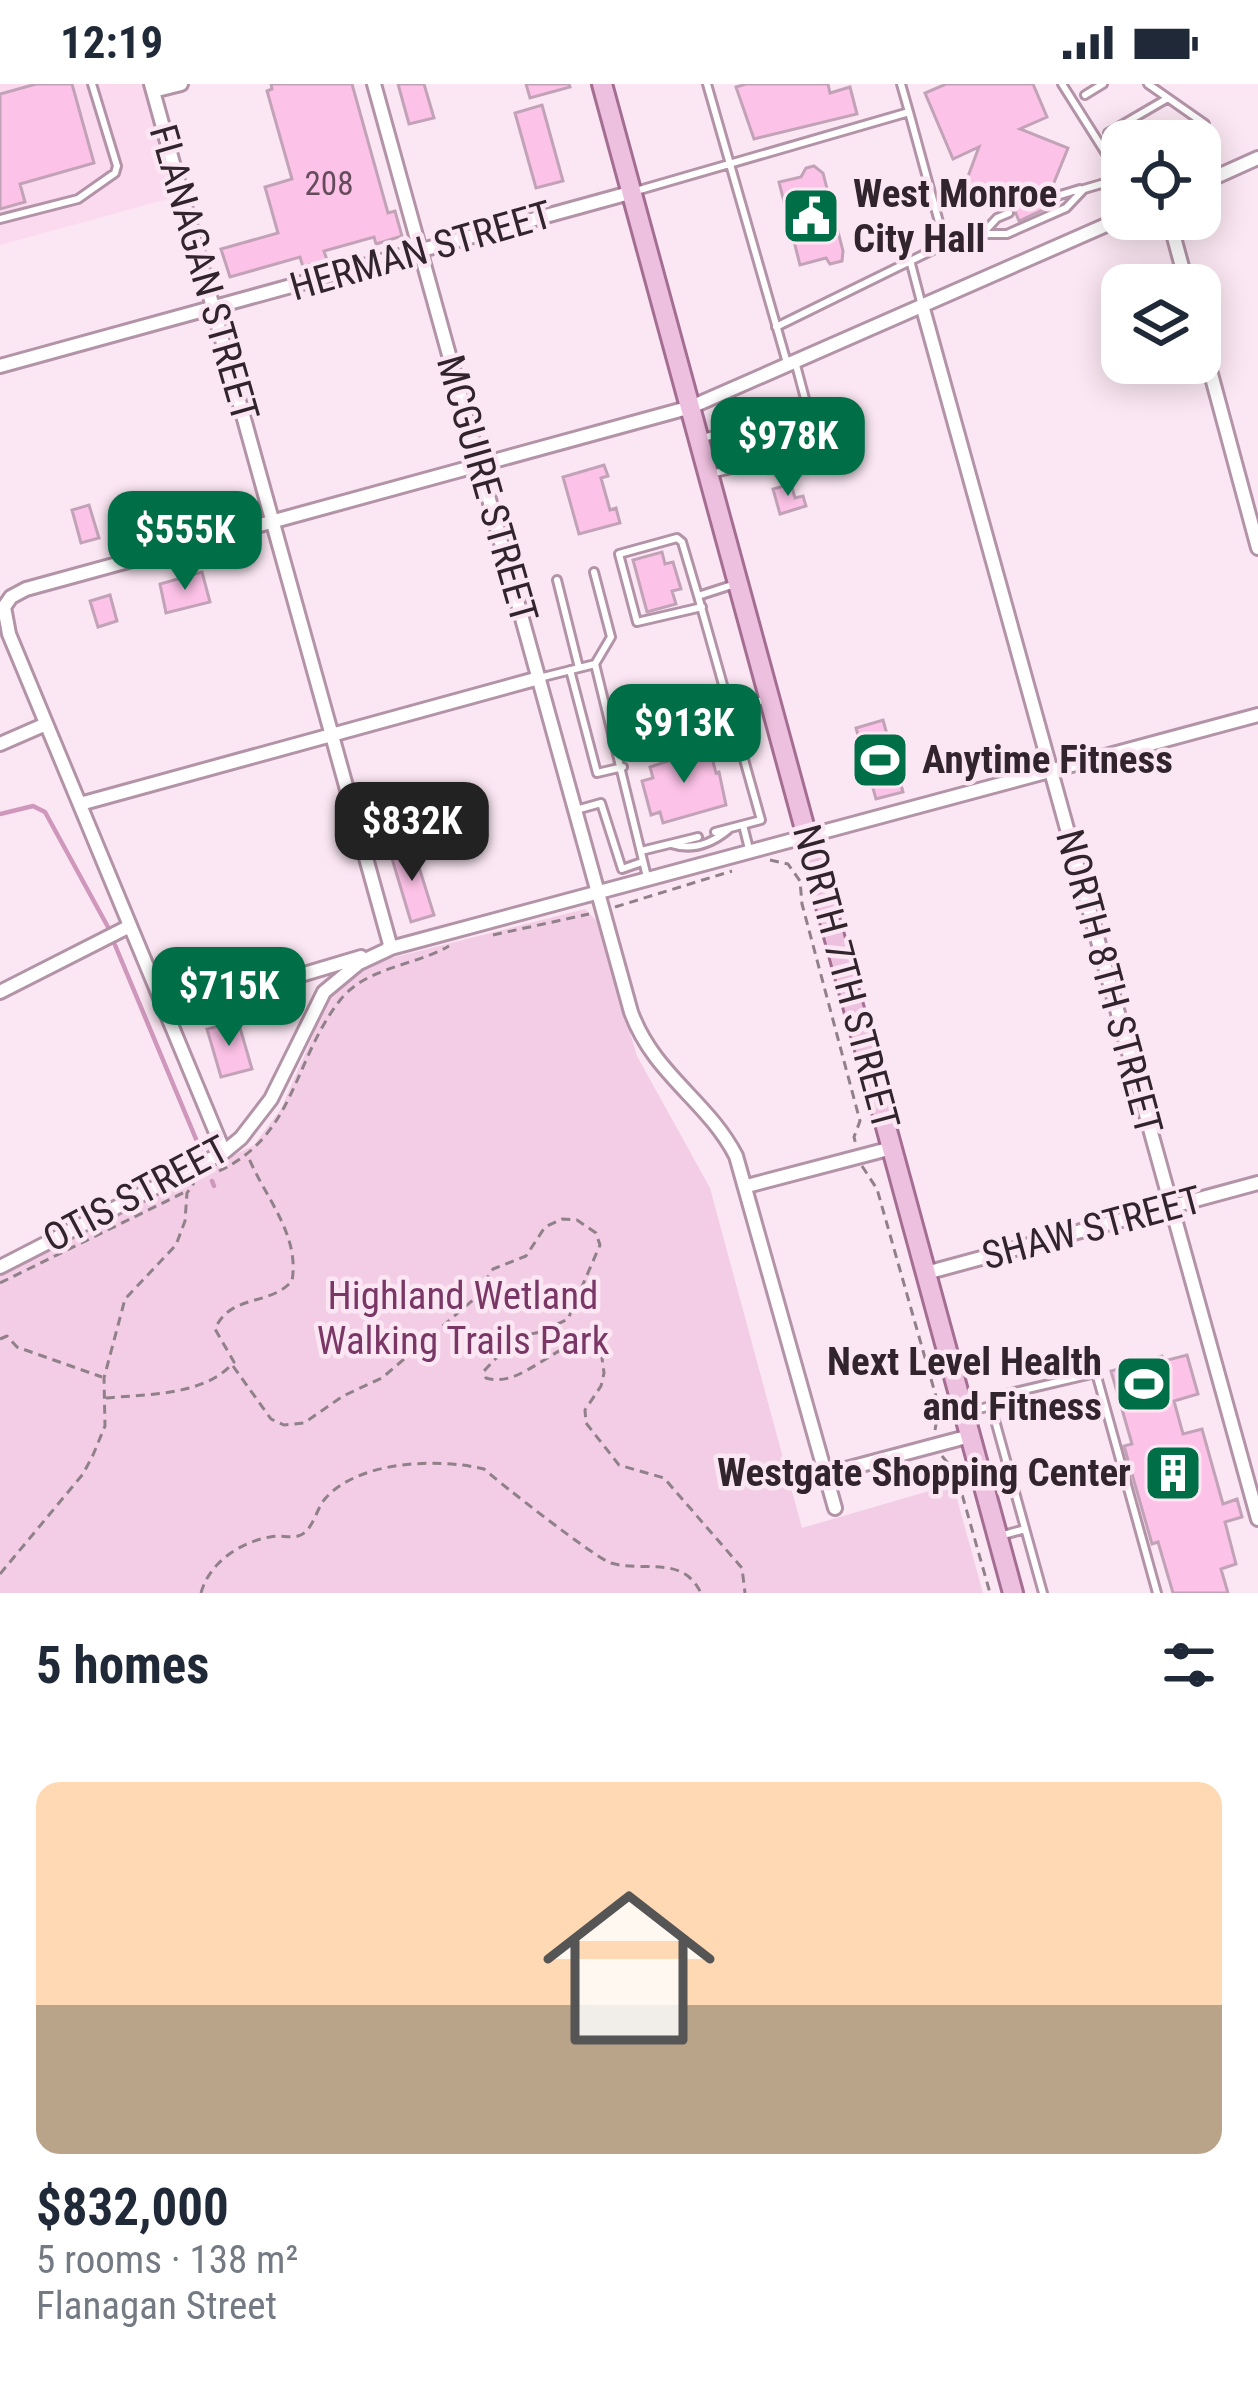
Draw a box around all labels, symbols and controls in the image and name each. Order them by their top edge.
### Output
text: 12:19 [60,16,163,69]
street label: FLANAGAN STREET [140,119,268,427]
map controls [1101,120,1221,384]
button: locate [1101,120,1221,240]
house number: 208 [305,164,353,203]
place label: West Monroe City Hall [853,171,1057,262]
public building icon: West Monroe City Hall [780,185,842,247]
street label: HERMAN STREET [285,192,557,310]
button: layers [1101,264,1221,384]
street label: MCGUIRE STREET [427,350,547,628]
pin: $978K [704,397,872,499]
text: $978K [738,413,838,459]
pin: $555K [101,491,269,593]
text: $555K [135,507,235,553]
pin: $913K [600,684,768,786]
text: $913K [634,700,734,746]
sports icon: Anytime Fitness [849,729,911,791]
place label: Anytime Fitness [922,737,1173,783]
pin: $832K [328,782,496,884]
text: $832K [362,798,462,844]
street label: NORTH 7TH STREET [783,820,909,1134]
street label: NORTH 8TH STREET [1046,825,1172,1139]
pin: $715K [145,947,313,1049]
text: $715K [179,963,279,1009]
street label: OTIS STREET [36,1126,236,1262]
street label: SHAW STREET [977,1177,1207,1279]
park label: Highland Wetland Walking Trails Park [317,1273,610,1364]
place label: Next Level Health and Fitness [827,1339,1102,1430]
sports icon: Next Level Health and Fitness [1113,1353,1175,1415]
building icon: Westgate Shopping Center [1142,1442,1204,1504]
place label: Westgate Shopping Center [717,1450,1131,1496]
icon: filters [1156,1632,1222,1698]
text: 5 homes [36,1636,209,1695]
icon: home [521,1860,737,2076]
text: $832,000 [36,2178,229,2237]
text: 5 rooms · 138 m² [36,2237,298,2283]
text: Flanagan Street [36,2283,277,2329]

